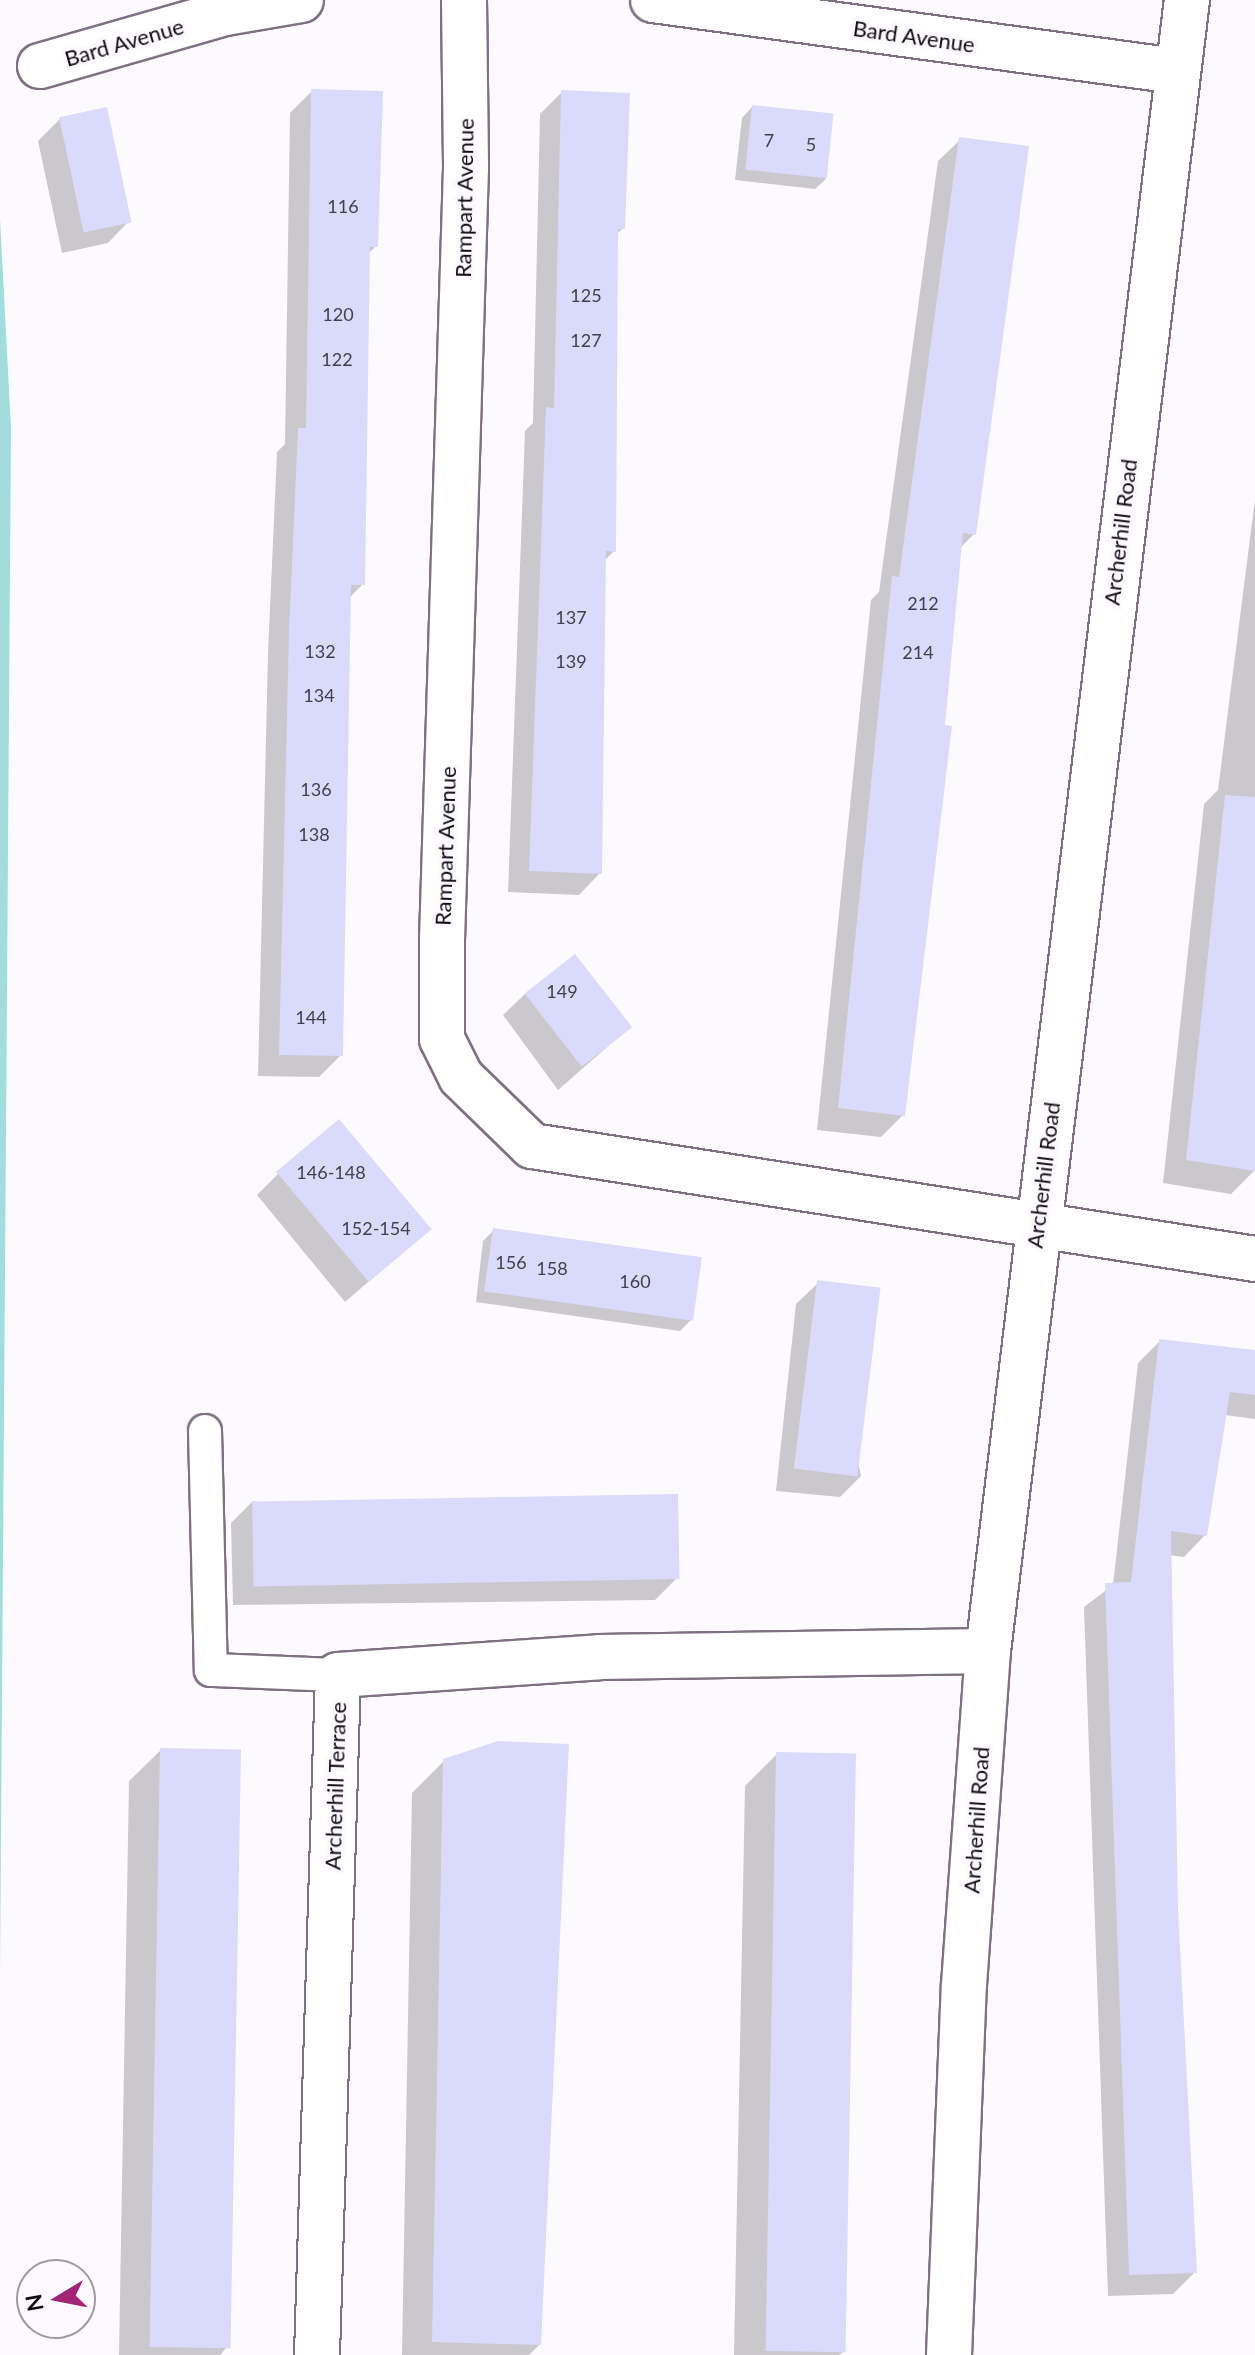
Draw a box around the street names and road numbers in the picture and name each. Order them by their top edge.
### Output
street label: Bard Avenue [61,12,187,72]
street label: Bard Avenue [851,14,977,58]
street label: Rampart Avenue [449,118,479,278]
street label: Archerhill Road [1098,457,1142,607]
street label: Rampart Avenue [429,765,461,927]
street label: Archerhill Road [1021,1100,1065,1250]
street label: Archerhill Terrace [319,1701,351,1871]
street label: Archerhill Road [958,1746,994,1894]

